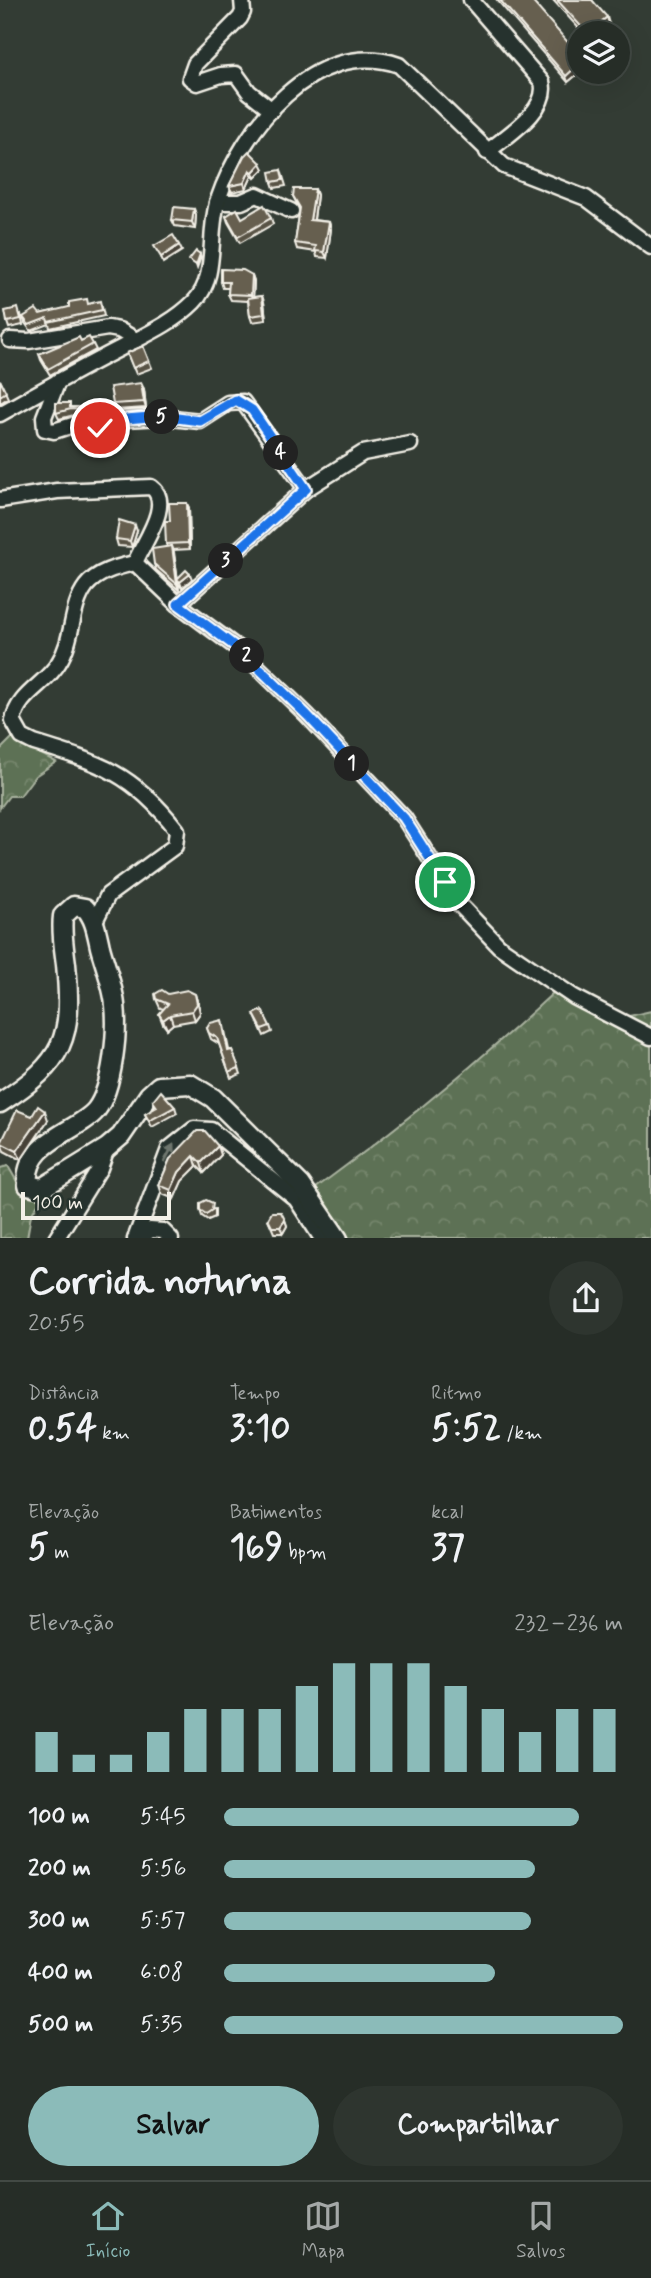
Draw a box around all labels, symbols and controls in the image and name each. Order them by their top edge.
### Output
map controls [567,21,630,84]
button: layers [567,21,630,84]
pin [70,398,130,458]
pin: 5 [144,400,180,434]
text: 5 [156,404,167,429]
icon: check [81,409,119,447]
pin: 4 [264,435,298,470]
text: 4 [275,440,286,465]
pin: 3 [208,544,244,578]
text: 3 [221,548,230,573]
pin: 2 [230,638,264,674]
text: 2 [242,643,251,668]
pin: 1 [334,746,370,782]
text: 1 [347,751,356,776]
pin [415,852,475,912]
icon: arrive [426,863,464,901]
one-way arrow [163,1143,175,1163]
scale bar [21,1190,172,1221]
text: 100 m [32,1191,83,1216]
text: Corrida noturna [28,1258,292,1307]
button: share [549,1261,623,1335]
text: 20:55 [28,1309,85,1339]
text: Distância [28,1381,99,1406]
text: Tempo [230,1381,280,1406]
text: Ritmo [431,1381,482,1406]
text: 0.54 [28,1406,97,1452]
text: 3:10 [230,1406,291,1452]
text: 5:52 [431,1406,501,1452]
text: km [97,1421,130,1446]
text: /km [501,1421,542,1446]
text: Elevação [28,1500,99,1525]
text: Batimentos [230,1500,322,1525]
text: kcal [431,1500,463,1525]
text: 5 [28,1525,49,1571]
text: 169 [230,1525,283,1571]
text: 37 [431,1525,465,1571]
text: m [49,1540,69,1565]
text: bpm [283,1540,326,1565]
text: Elevação [28,1609,114,1639]
text: 232–236 m [514,1609,623,1639]
text: 100 m [28,1802,90,1832]
text: 5:45 [140,1802,186,1832]
text: 200 m [28,1854,91,1884]
text: 5:56 [140,1854,186,1884]
text: 300 m [28,1906,90,1936]
text: 5:57 [140,1906,185,1936]
text: 400 m [28,1958,93,1988]
text: 6:08 [140,1958,183,1988]
text: 500 m [28,2010,93,2040]
text: 5:35 [140,2010,183,2040]
button: Salvar [28,2086,319,2166]
button: Compartilhar [333,2086,623,2166]
tab: Início [86,2197,130,2264]
tab: Mapa [302,2197,345,2264]
tab: Salvos [516,2197,565,2264]

